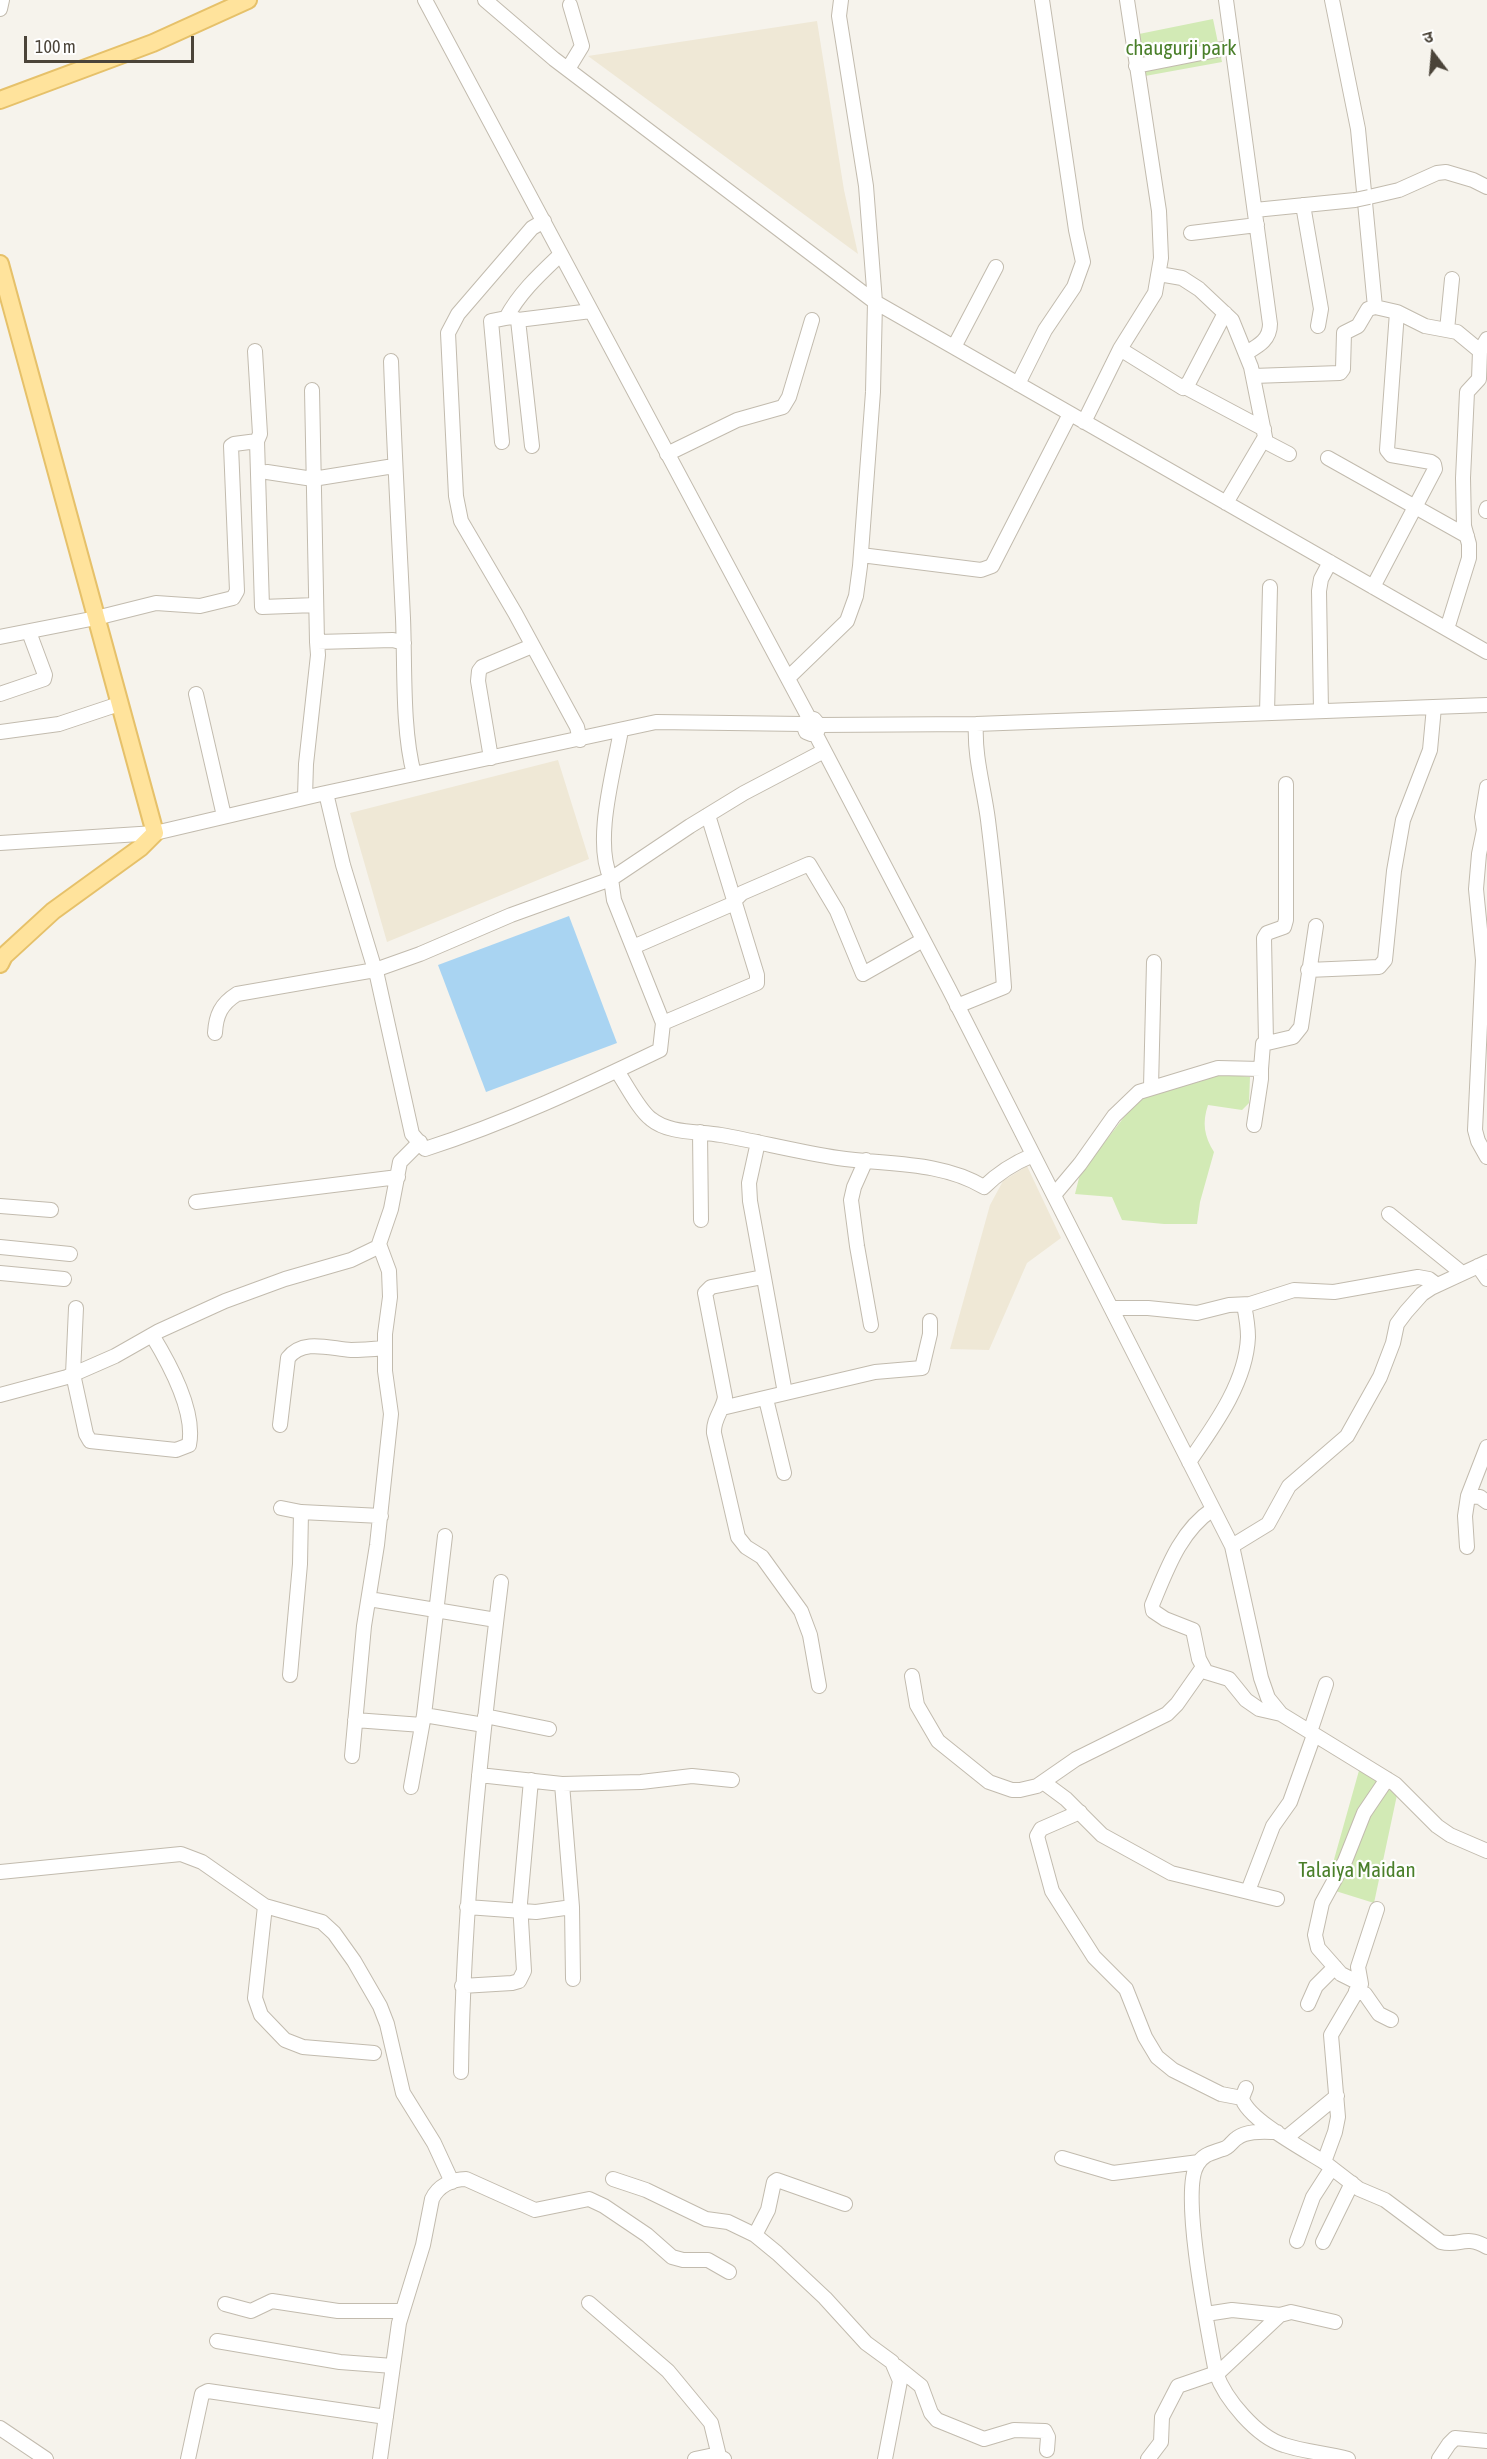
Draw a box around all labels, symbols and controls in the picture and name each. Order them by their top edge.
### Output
scale bar [27,24,196,62]
north arrow [1403,24,1463,84]
text: उ [1421,27,1435,47]
park label: chaugurji park [1126,35,1236,61]
text: 100 m [35,36,76,57]
park label: Talaiya Maidan [1298,1857,1416,1883]

